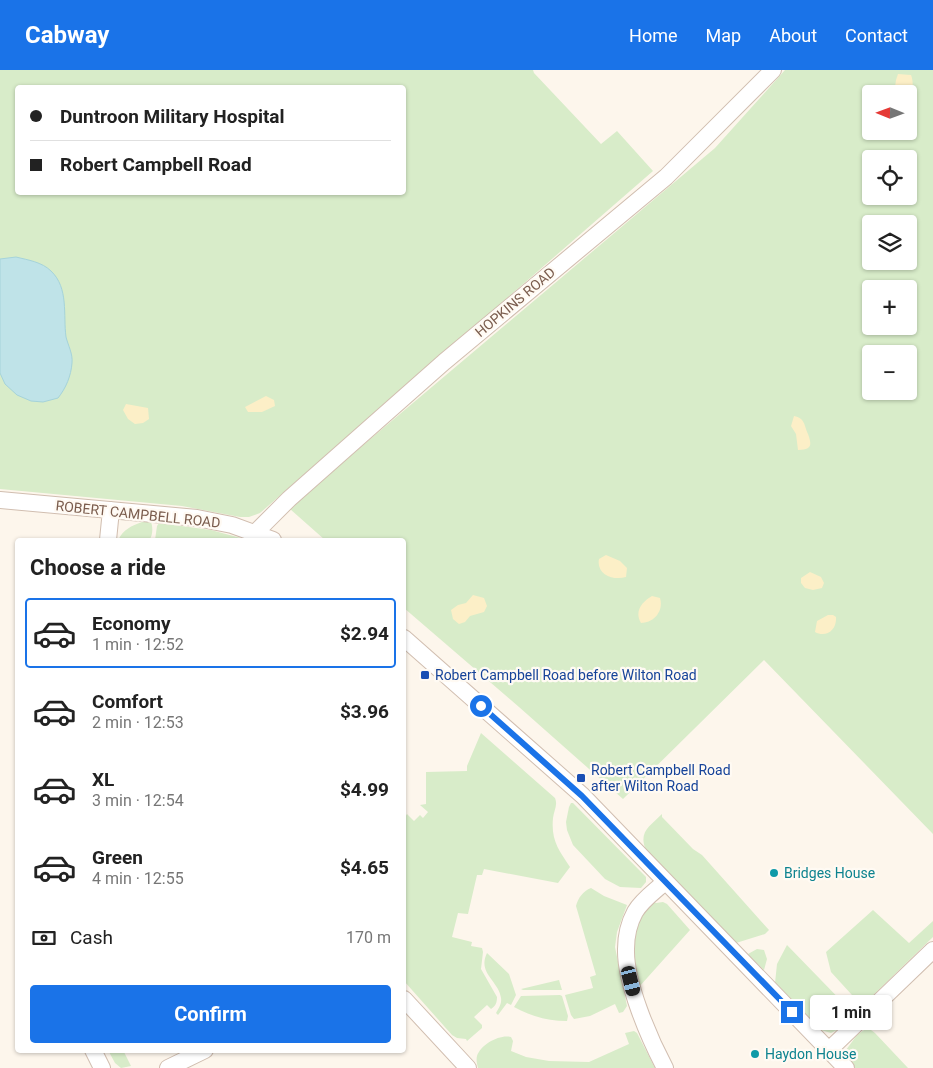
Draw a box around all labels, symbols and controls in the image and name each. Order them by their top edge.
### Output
text: Cabway [25,21,109,49]
text: Home [629,25,678,46]
text: Map [706,25,741,46]
text: About [769,25,817,46]
text: Contact [845,25,908,46]
north arrow [862,85,918,140]
map controls [862,85,917,400]
text: Duntroon Military Hospital [60,105,285,128]
button: locate [862,150,917,205]
text: Robert Campbell Road [60,153,252,176]
button: layers [862,215,917,270]
street label: HOPKINS ROAD [472,264,558,340]
button: + [862,280,917,335]
button: − [862,345,917,400]
street label: ROBERT CAMPBELL ROAD [55,497,221,531]
text: Choose a ride [30,555,166,580]
icon: car [32,611,77,656]
text: Economy [92,612,171,635]
text: $2.94 [340,622,389,645]
text: 1 min · 12:52 [92,635,184,654]
place label: Robert Campbell Road before Wilton Road [435,667,697,683]
marker: Robert Campbell Road before Wilton Road [419,669,431,681]
icon: car [32,689,77,734]
text: Comfort [92,690,163,713]
route start [470,695,492,717]
text: $3.96 [340,700,389,723]
text: 2 min · 12:53 [92,713,184,732]
place label: Robert Campbell Road after Wilton Road [591,762,731,794]
icon: car [32,767,77,812]
text: XL [92,768,114,791]
marker: Robert Campbell Road after Wilton Road [575,772,587,784]
text: $4.99 [340,778,389,801]
text: 3 min · 12:54 [92,791,184,810]
icon: car [32,845,77,890]
text: Green [92,846,143,869]
text: $4.65 [340,856,389,879]
place label: Bridges House [784,865,875,881]
marker: Bridges House [768,867,780,879]
text: 4 min · 12:55 [92,869,184,888]
icon: cash [30,924,58,952]
text: Cash [70,926,113,949]
text: 170 m [346,928,391,947]
car [620,965,641,997]
button: Confirm [30,985,391,1043]
callout: 1 min [810,994,892,1030]
route end [781,1001,803,1023]
text: 1 min [831,1003,871,1022]
place label: Haydon House [765,1046,856,1062]
marker: Haydon House [749,1048,761,1060]

